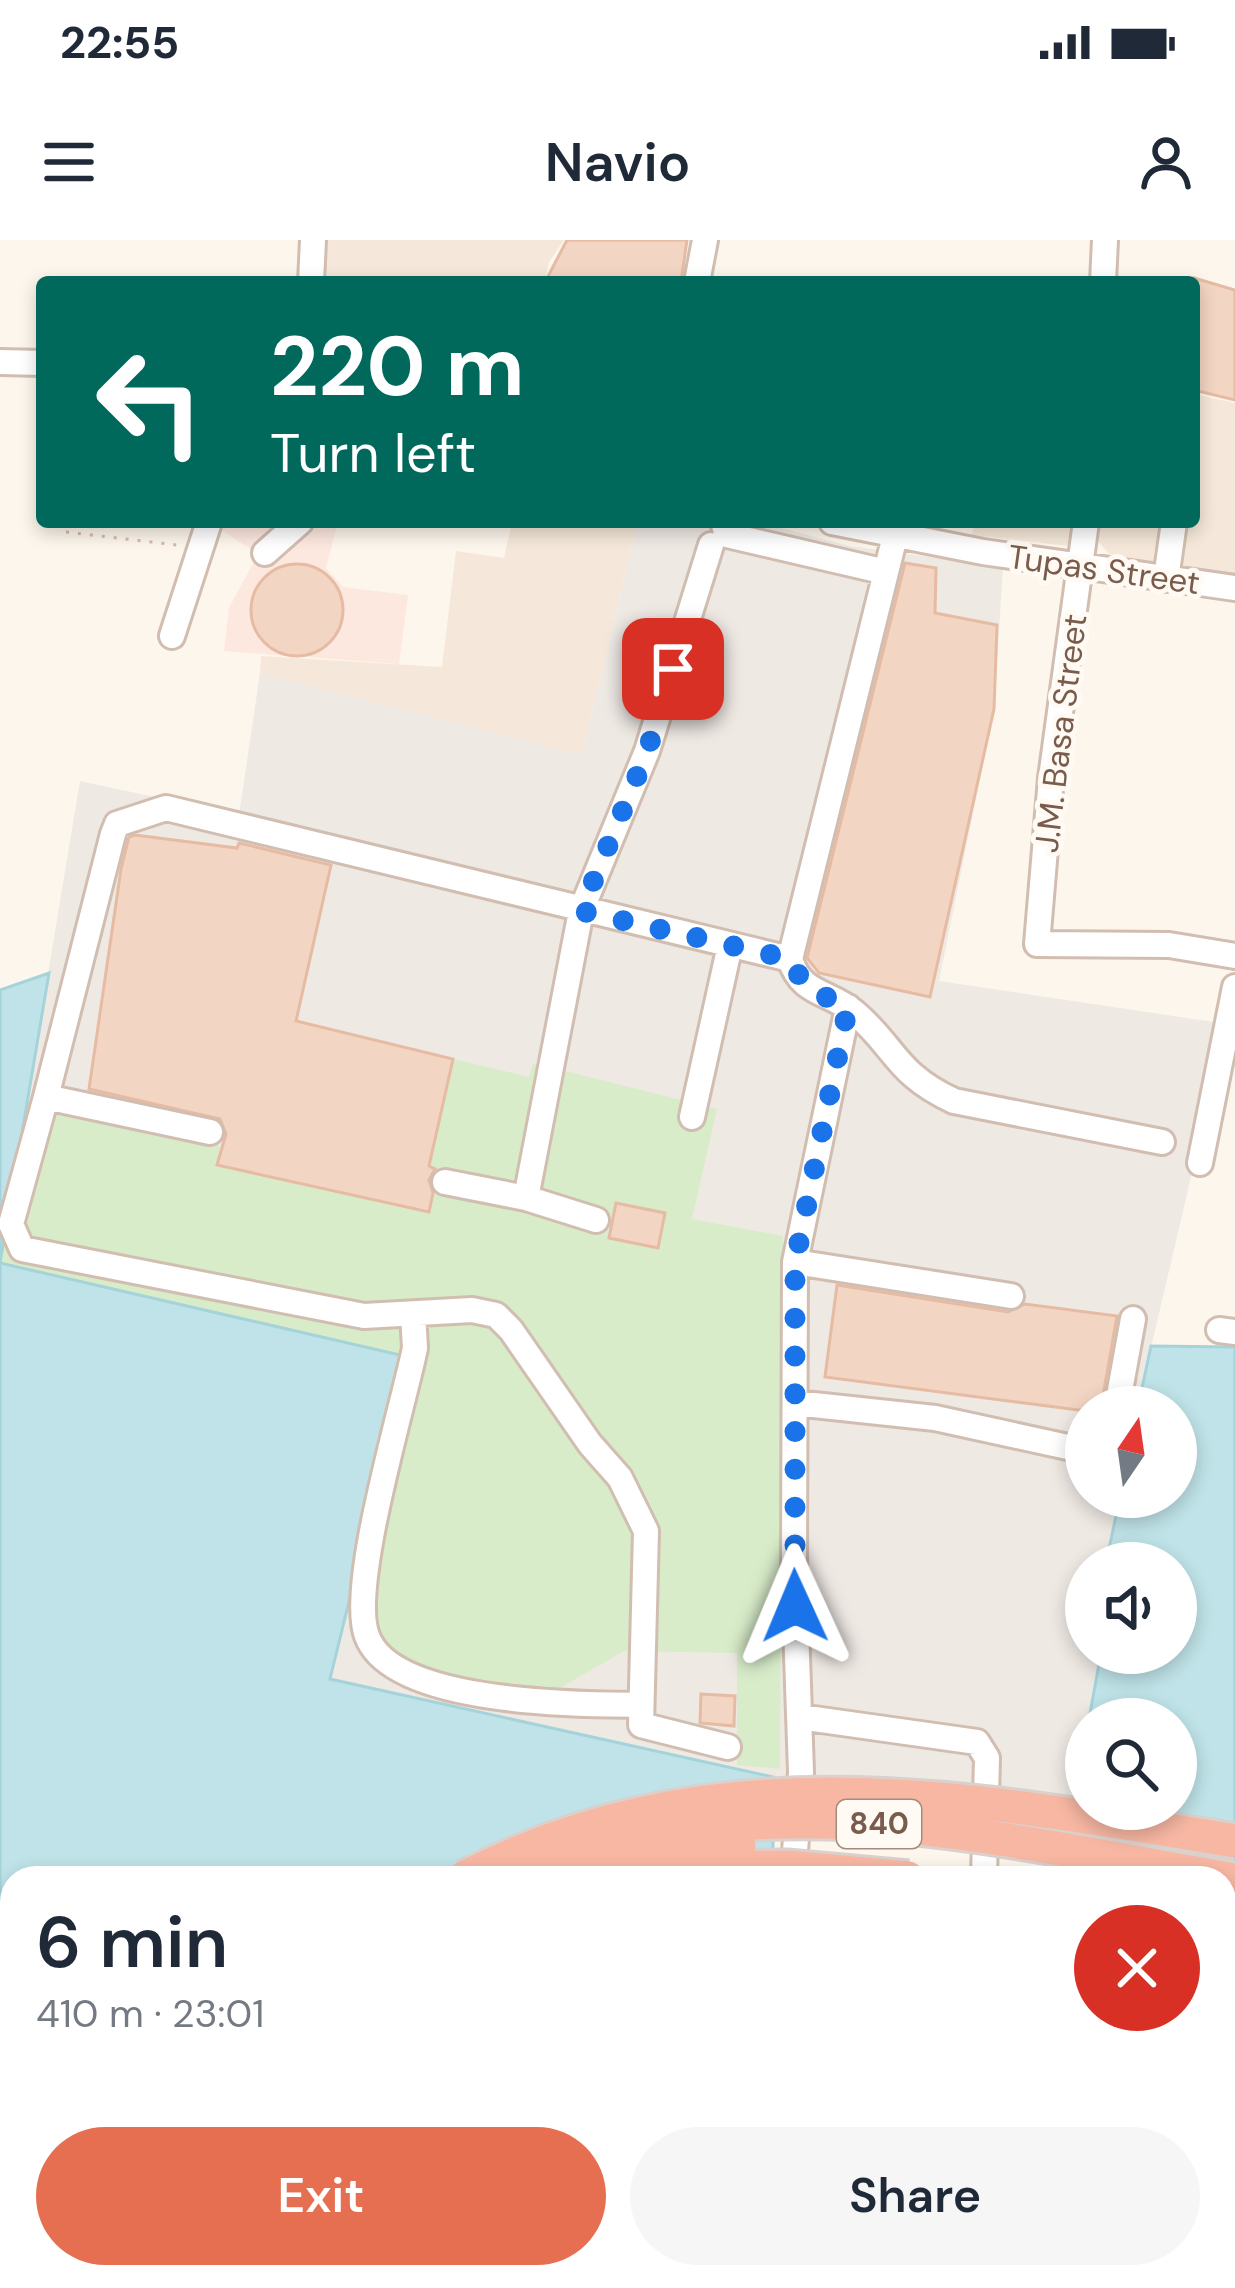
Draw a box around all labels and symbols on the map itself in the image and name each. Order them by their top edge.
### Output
street label: Tupas Street [1005,535,1203,604]
street label: J.M. Basa Street [1025,611,1096,855]
pin [622,618,724,720]
north arrow [1065,1386,1197,1518]
position arrow [732,1543,858,1669]
road number: 840 [837,1800,921,1848]

